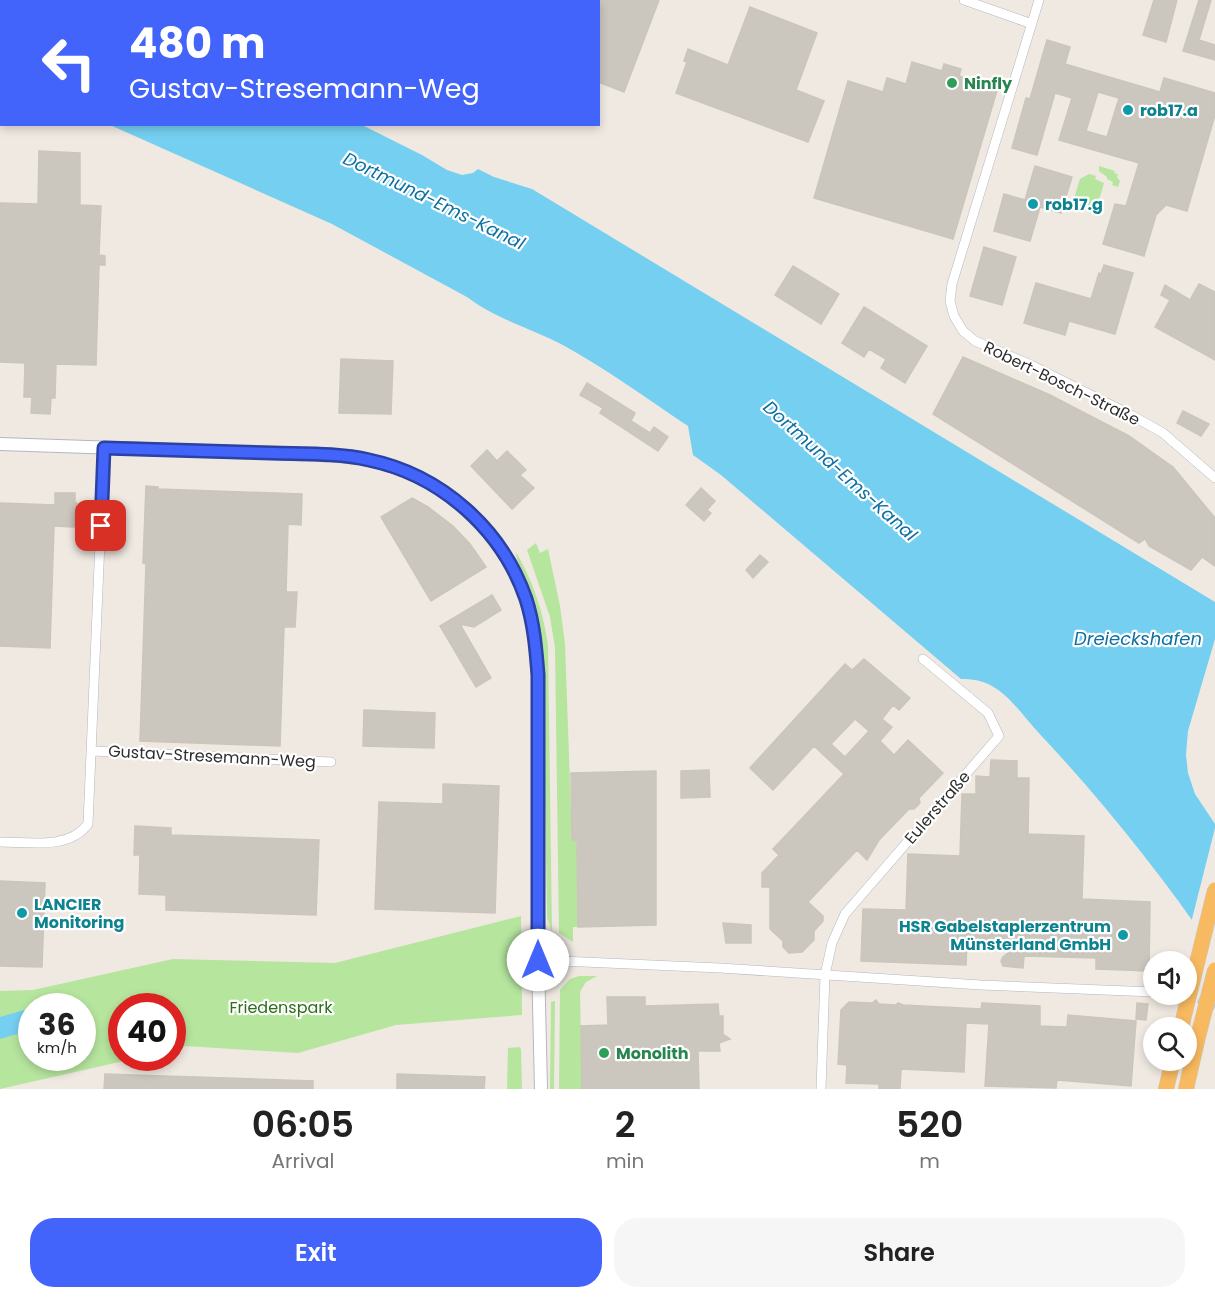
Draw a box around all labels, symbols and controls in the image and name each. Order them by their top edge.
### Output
text: 480 m [129,14,265,73]
icon: left [30,24,108,102]
text: Gustav-Stresemann-Weg [129,70,480,107]
place label: Ninfly [964,72,1013,95]
marker: Ninfly [945,76,959,90]
place label: rob17.a [1140,99,1198,122]
marker: rob17.a [1121,103,1135,117]
water label: Dortmund-Ems-Kanal [339,146,530,256]
place label: rob17.g [1045,193,1103,216]
marker: rob17.g [1026,197,1040,211]
street label: Robert-Bosch-Straße [980,336,1144,431]
water label: Dortmund-Ems-Kanal [758,395,923,547]
pin [75,500,126,551]
icon: arrive [84,509,117,542]
water label: Dreieckshafen [1074,626,1202,651]
street label: Gustav-Stresemann-Weg [108,740,316,773]
street label: Eulerstraße [899,766,976,849]
place label: LANCIER Monitoring [34,893,124,934]
marker: LANCIER Monitoring [15,906,29,920]
place label: HSR Gabelstaplerzentrum Münsterland GmbH [899,915,1111,956]
position arrow [506,928,570,992]
marker: HSR Gabelstaplerzentrum Münsterland GmbH [1116,928,1130,942]
map controls [1143,951,1197,1071]
button: sound [1143,951,1197,1005]
speed limit sign: 40 [108,993,186,1071]
park label: Friedenspark [229,996,333,1019]
text: 36 [38,1003,76,1046]
button: search [1143,1017,1197,1071]
text: km/h [37,1037,77,1058]
place label: Monolith [616,1042,689,1065]
marker: Monolith [597,1046,611,1060]
text: 06:05 [252,1099,354,1150]
text: 2 [615,1099,635,1150]
text: 520 [896,1099,963,1150]
text: Arrival [271,1147,334,1175]
text: min [606,1147,644,1175]
text: m [919,1147,940,1175]
button: Exit [30,1218,602,1287]
button: Share [614,1218,1185,1287]

